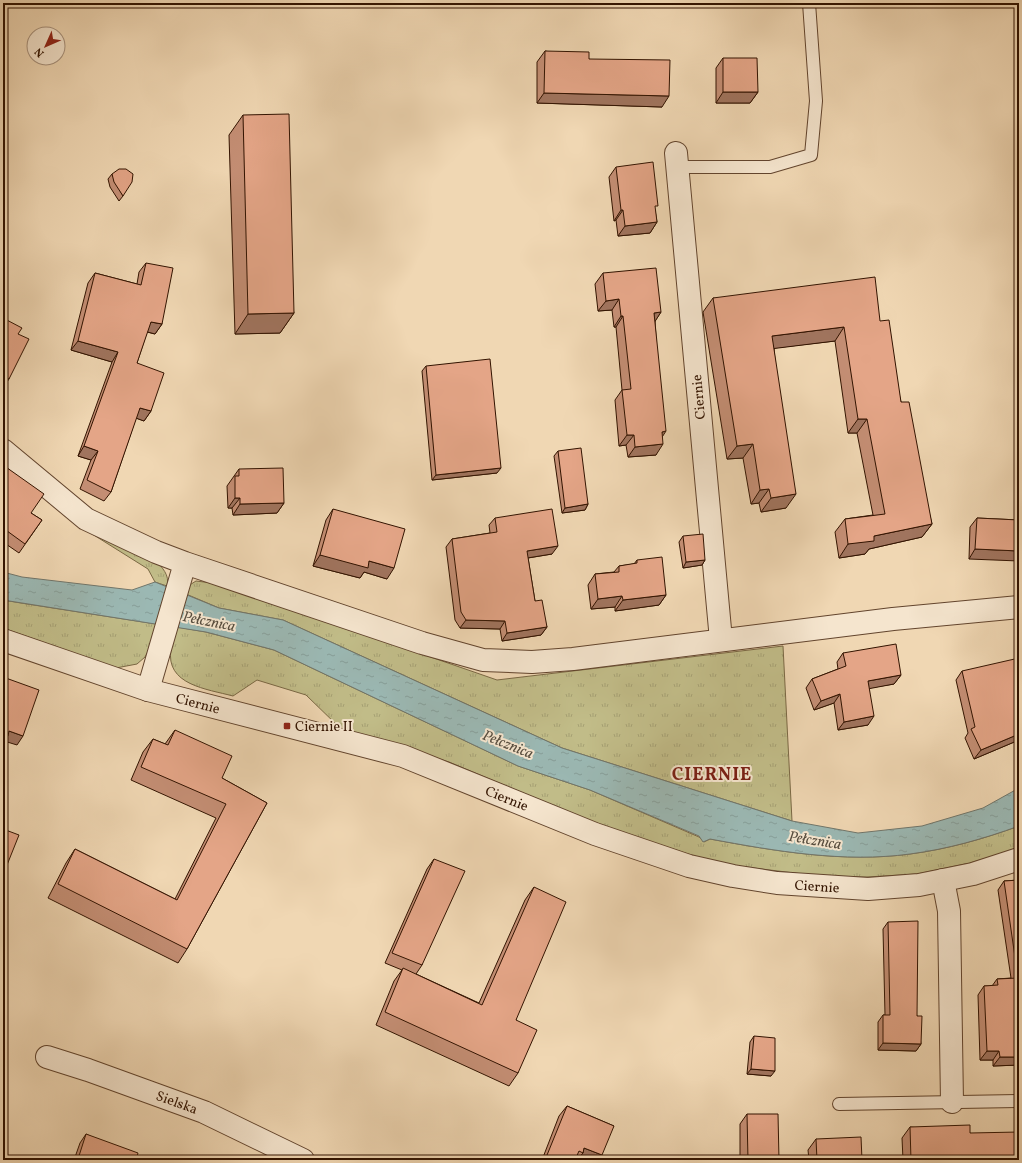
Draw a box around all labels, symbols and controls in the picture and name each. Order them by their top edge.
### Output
north arrow [26,26,66,66]
text: N [32,44,48,60]
street label: Ciernie [688,373,711,420]
water label: Pełcznica [181,607,237,638]
street label: Ciernie [173,689,222,720]
place label: Ciernie II [295,718,353,737]
marker: Ciernie II [282,721,292,731]
water label: Pełcznica [479,726,536,765]
district label: CIERNIE [672,763,752,788]
street label: Ciernie [482,782,531,817]
water label: Pełcznica [787,827,843,856]
street label: Ciernie [794,876,840,899]
street label: Sielska [153,1087,200,1120]

